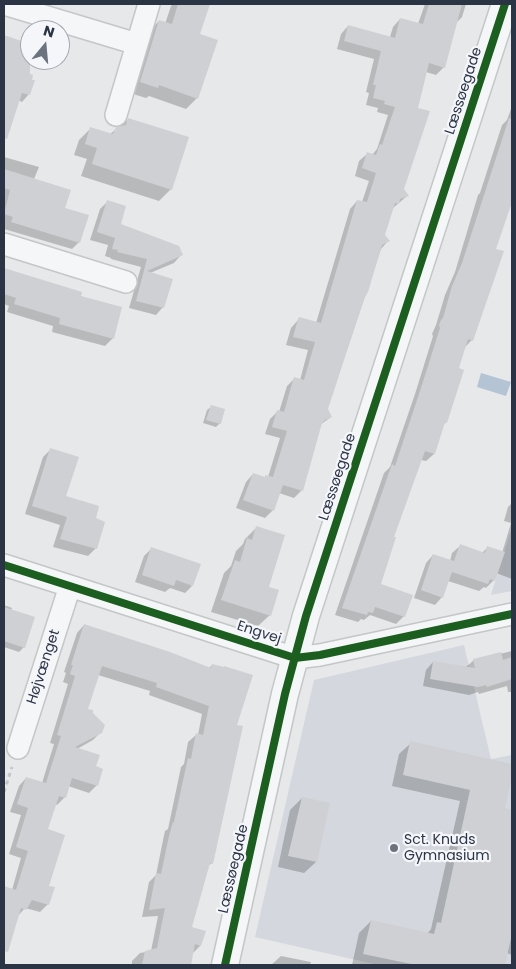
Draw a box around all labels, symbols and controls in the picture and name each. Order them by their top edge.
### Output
north arrow [20,20,70,70]
text: N [41,21,57,43]
street label: Læssøegade [442,45,486,137]
street label: Læssøegade [316,431,360,523]
street label: Engvej [235,618,283,648]
street label: Højvænget [24,628,64,706]
street label: Læssøegade [216,823,252,915]
place label: Sct. Knuds Gymnasium [404,832,490,864]
marker: Sct. Knuds Gymnasium [388,842,400,854]

